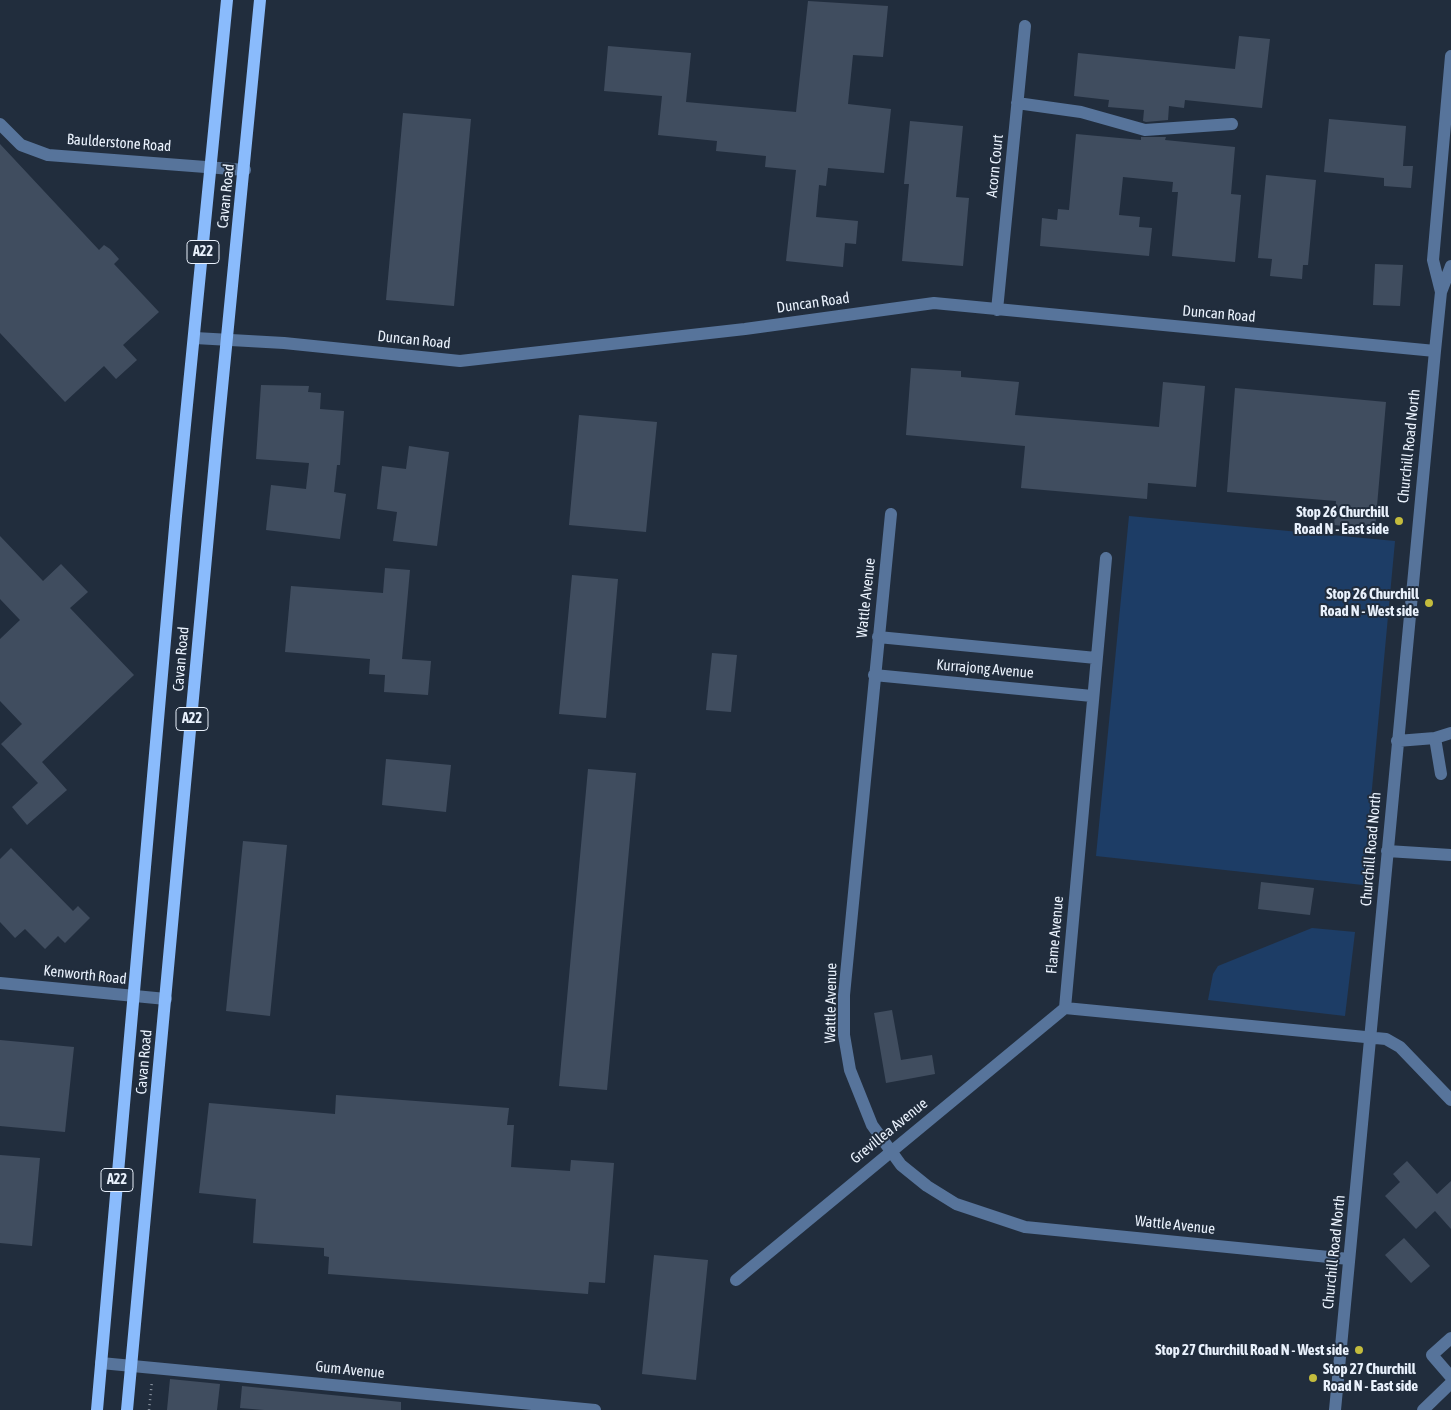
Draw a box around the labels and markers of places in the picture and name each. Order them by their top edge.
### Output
place label: Stop 26 Churchill Road N - East side [1294,503,1389,538]
marker: Stop 26 Churchill Road N - East side [1393,515,1405,527]
place label: Stop 26 Churchill Road N - West side [1320,585,1419,620]
marker: Stop 26 Churchill Road N - West side [1423,597,1435,609]
place label: Stop 27 Churchill Road N - West side [1155,1341,1349,1359]
marker: Stop 27 Churchill Road N - West side [1353,1344,1365,1356]
place label: Stop 27 Churchill Road N - East side [1323,1360,1418,1395]
marker: Stop 27 Churchill Road N - East side [1307,1372,1319,1384]

